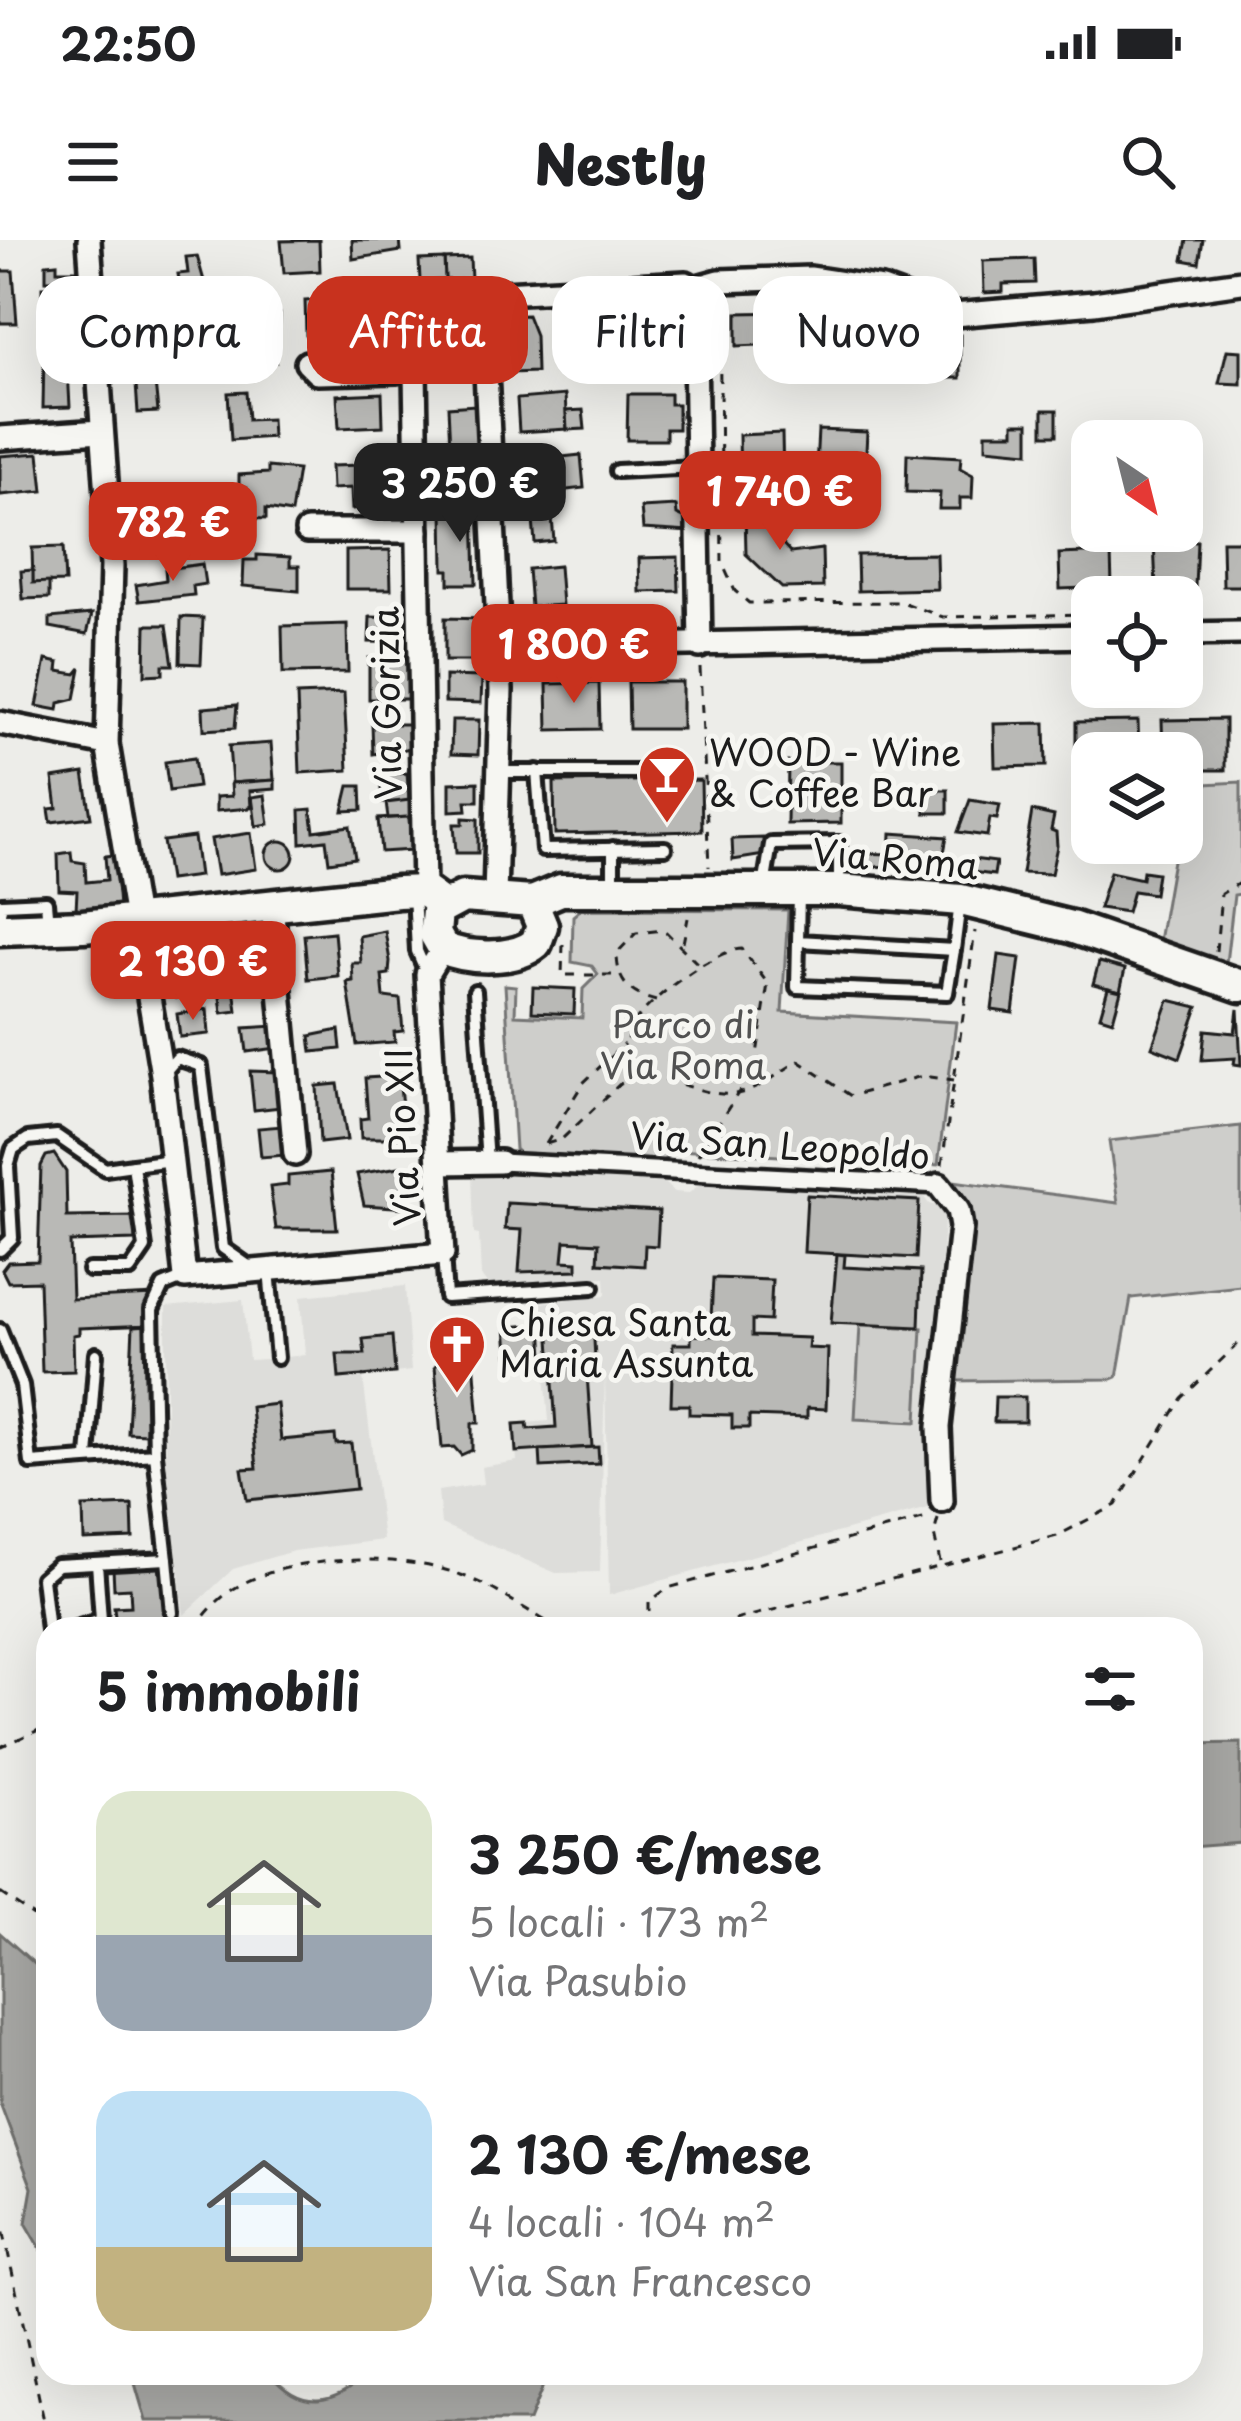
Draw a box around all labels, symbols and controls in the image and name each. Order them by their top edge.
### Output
text: 22:50 [60,8,196,76]
text: Nestly [534,122,707,203]
icon: menu [60,129,126,195]
icon: search [1115,129,1181,195]
chip: Compra [36,276,283,384]
chip: Affitta [307,276,528,384]
chip: Filtri [552,276,729,384]
chip: Nuovo [753,276,963,384]
north arrow [1071,420,1203,552]
map controls [1071,420,1203,864]
pin: 3 250 € [349,443,571,545]
pin: 1 740 € [669,451,891,553]
text: 3 250 € [381,452,539,511]
text: 1 740 € [706,460,854,519]
pin: 782 € [89,482,257,584]
text: 782 € [116,491,230,550]
button: locate [1071,576,1203,708]
pin: 1 800 € [463,604,685,706]
street label: Via Gorizia [356,606,414,800]
text: 1 800 € [498,613,650,672]
place label: WOOD - Wine & Coffee Bar [709,724,961,819]
button: layers [1071,732,1203,864]
bar icon: WOOD - Wine & Coffee Bar [636,743,698,825]
street label: Via Roma [810,823,981,891]
pin: 2 130 € [82,921,304,1023]
text: 2 130 € [118,930,268,989]
park label: Parco di Via Roma [600,996,767,1091]
street label: Via Pio XII [369,1046,433,1228]
street label: Via San Leopoldo [628,1107,932,1181]
place label: Chiesa Santa Maria Assunta [499,1294,754,1389]
church icon: Chiesa Santa Maria Assunta [426,1313,488,1395]
text: 5 immobili [96,1651,360,1728]
icon: filters [1077,1656,1143,1722]
text: 3 250 €/mese [468,1814,822,1891]
icon: home [192,1839,336,1983]
text: 5 locali · 173 m² [468,1891,769,1950]
text: Via Pasubio [468,1950,687,2009]
text: 2 130 €/mese [468,2114,811,2191]
icon: home [192,2139,336,2283]
text: 4 locali · 104 m² [468,2191,775,2250]
text: Via San Francesco [468,2250,812,2309]

